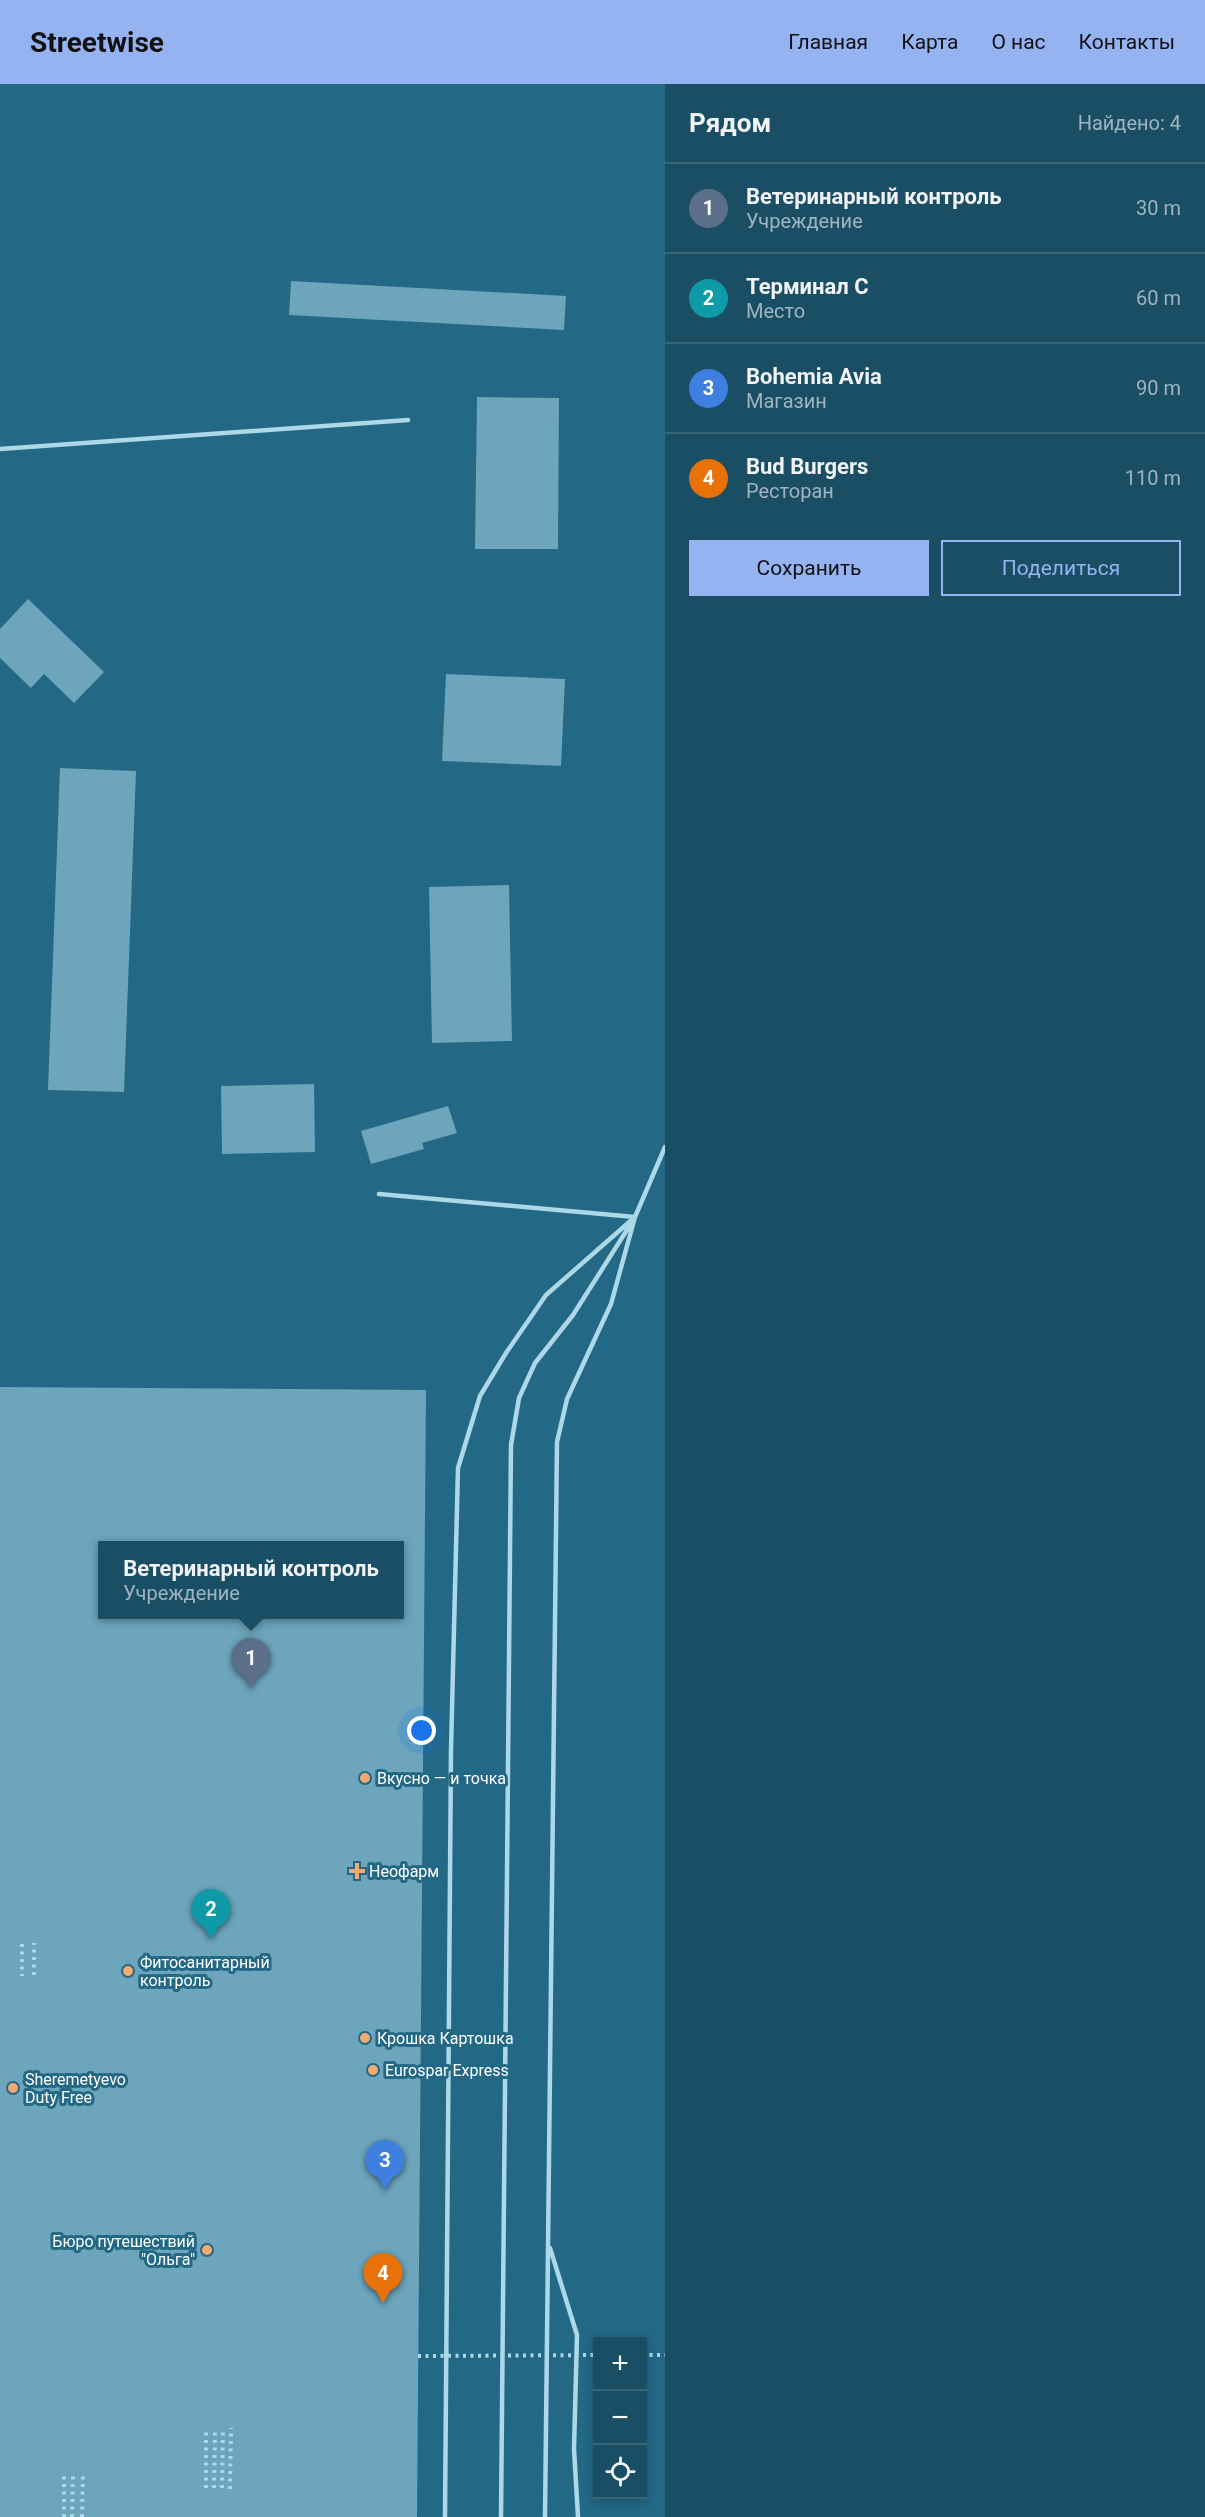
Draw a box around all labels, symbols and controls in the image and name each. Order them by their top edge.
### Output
text: Streetwise [30,26,164,59]
text: Главная [788,30,868,54]
text: Карта [901,30,958,54]
text: О нас [991,30,1046,54]
text: Контакты [1079,30,1175,54]
text: Рядом [689,108,771,138]
text: Найдено: 4 [1078,111,1181,135]
text: Ветеринарный контроль [746,184,1002,209]
text: 1 [703,196,714,220]
text: 30 m [1136,196,1181,220]
text: Учреждение [746,209,863,233]
text: Терминал C [746,274,869,299]
text: 2 [703,286,714,310]
text: 60 m [1136,286,1181,310]
text: Место [746,299,805,323]
text: Bohemia Avia [746,364,882,389]
text: 3 [703,376,714,400]
text: 90 m [1136,376,1181,400]
text: Магазин [746,389,827,413]
text: Bud Burgers [746,454,868,479]
text: 4 [703,466,714,490]
text: 110 m [1125,466,1181,490]
text: Ресторан [746,479,834,503]
button: Сохранить [689,540,929,596]
button: Поделиться [941,540,1181,596]
popup [98,1541,404,1619]
text: Ветеринарный контроль [123,1556,379,1581]
text: Учреждение [123,1581,240,1605]
pin: 1 [232,1638,270,1688]
your location [407,1716,436,1745]
place label: Вкусно — и точка [377,1769,506,1788]
marker: Вкусно — и точка [358,1771,372,1785]
place label: Неофарм [369,1862,439,1881]
marker: Неофарм [350,1864,364,1878]
pin: 2 [192,1890,230,1939]
place label: Фитосанитарный контроль [140,1953,270,1990]
marker: Фитосанитарный контроль [121,1964,135,1978]
place label: Крошка Картошка [377,2029,514,2048]
marker: Крошка Картошка [358,2031,372,2045]
place label: Eurospar Express [385,2061,509,2080]
marker: Eurospar Express [366,2063,380,2077]
place label: Sheremetyevo Duty Free [25,2070,126,2107]
marker: Sheremetyevo Duty Free [6,2081,20,2095]
pin: 3 [366,2140,404,2190]
place label: Бюро путешествий "Ольга" [52,2232,195,2269]
marker: Бюро путешествий "Ольга" [200,2243,214,2257]
pin: 4 [364,2254,403,2303]
map controls [593,2337,647,2499]
button: + [593,2337,647,2391]
button: − [593,2391,647,2445]
button: locate [593,2445,647,2499]

